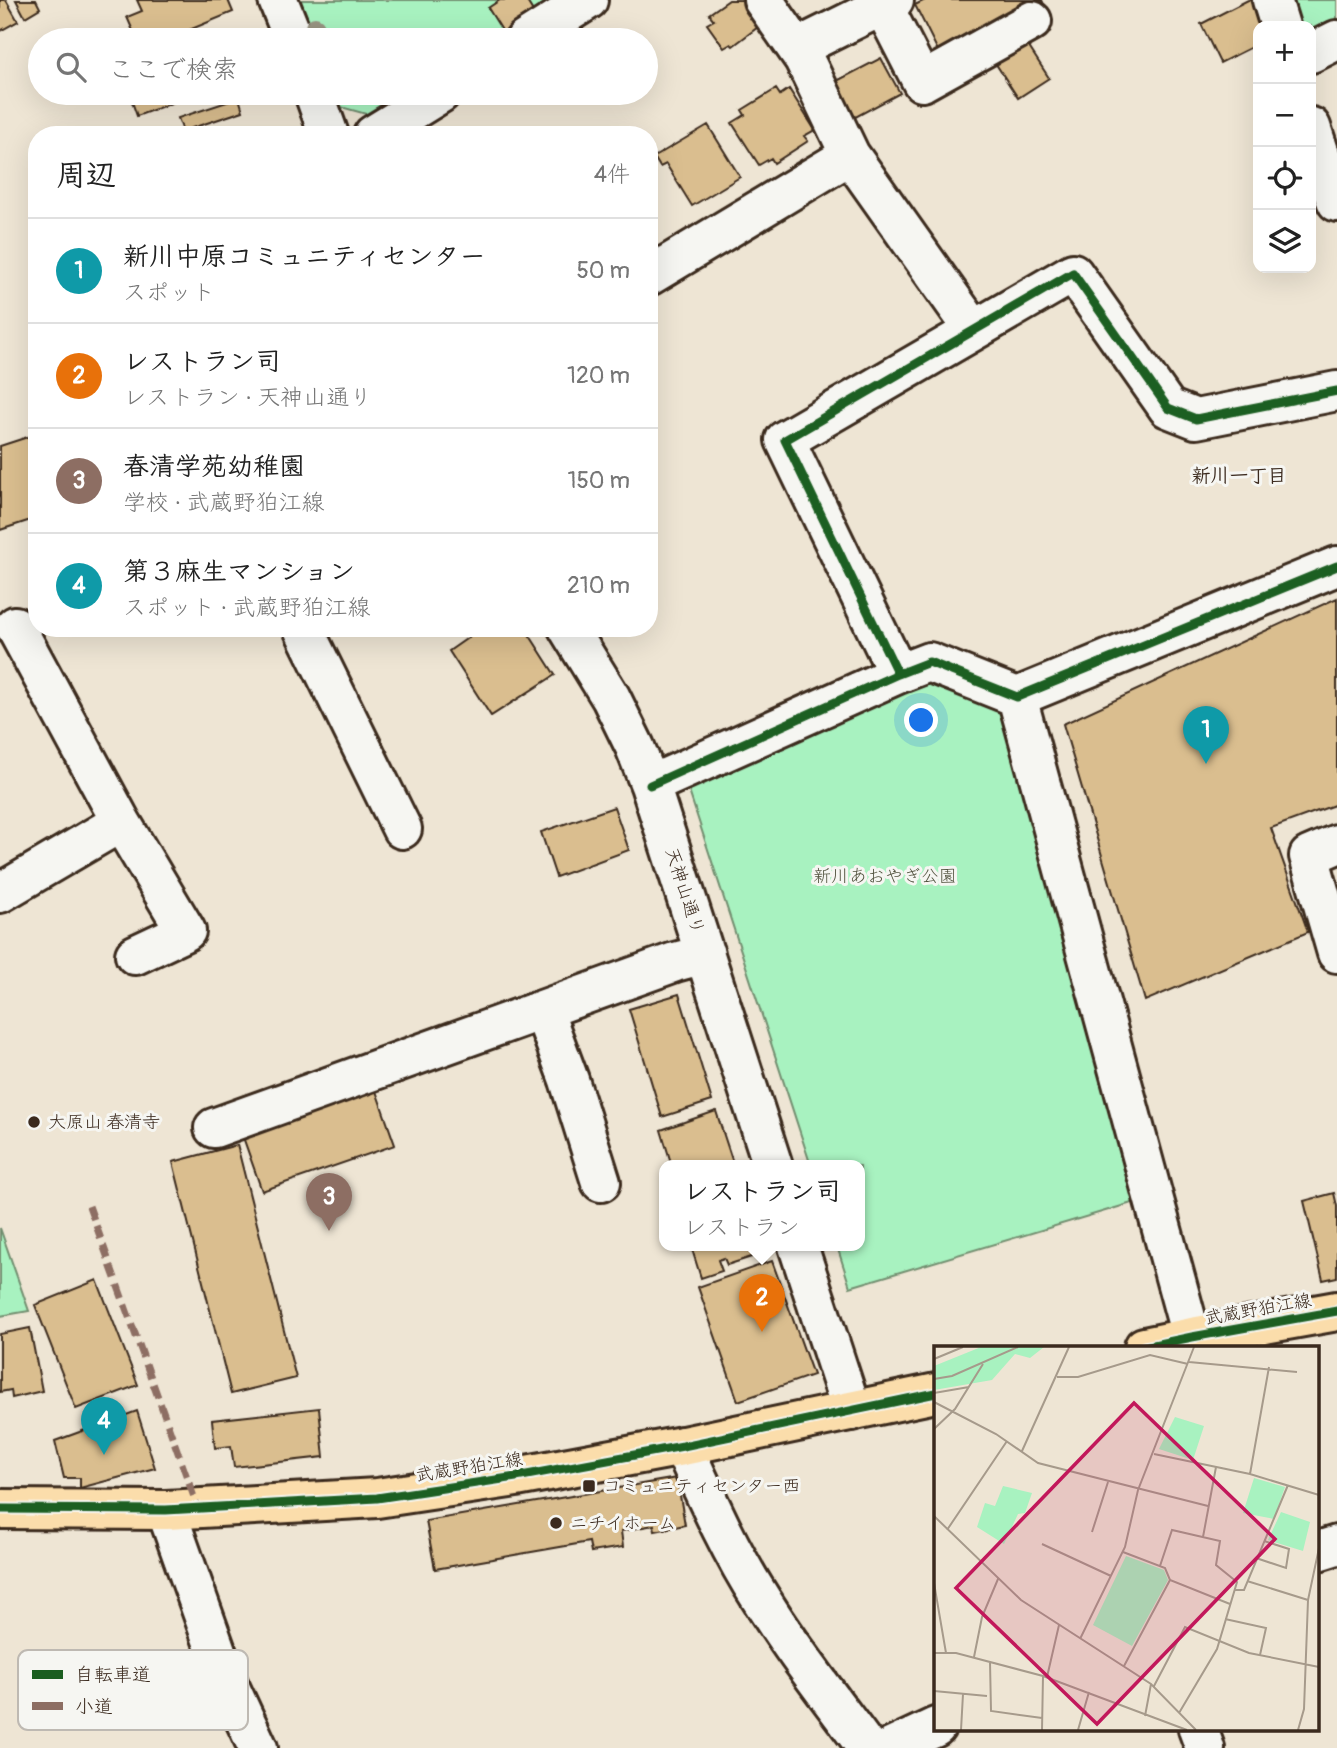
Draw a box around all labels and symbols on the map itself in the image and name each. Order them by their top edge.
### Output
district label: 新川一丁目 [1191,464,1287,488]
your location [904,703,938,737]
pin: 1 [1183,706,1229,764]
street label: 天神山通り [660,845,709,938]
park label: 新川あおやぎ公園 [813,865,957,888]
place label: 大原山 春清寺 [48,1111,160,1134]
marker: 大原山 春清寺 [26,1114,42,1130]
pin: 3 [306,1173,352,1231]
pin: 2 [739,1274,785,1332]
street label: 武蔵野狛江線 [1203,1289,1313,1330]
inset map [934,1346,1320,1730]
pin: 4 [81,1397,127,1455]
street label: 武蔵野狛江線 [414,1448,524,1487]
place label: コミュニティセンター西 [603,1475,800,1498]
marker: コミュニティセンター西 [581,1478,597,1494]
place label: ニチイホーム [570,1512,676,1535]
marker: ニチイホーム [548,1515,564,1531]
legend [18,1650,248,1730]
text: 自転車道 [75,1663,151,1687]
text: 小道 [75,1695,113,1719]

